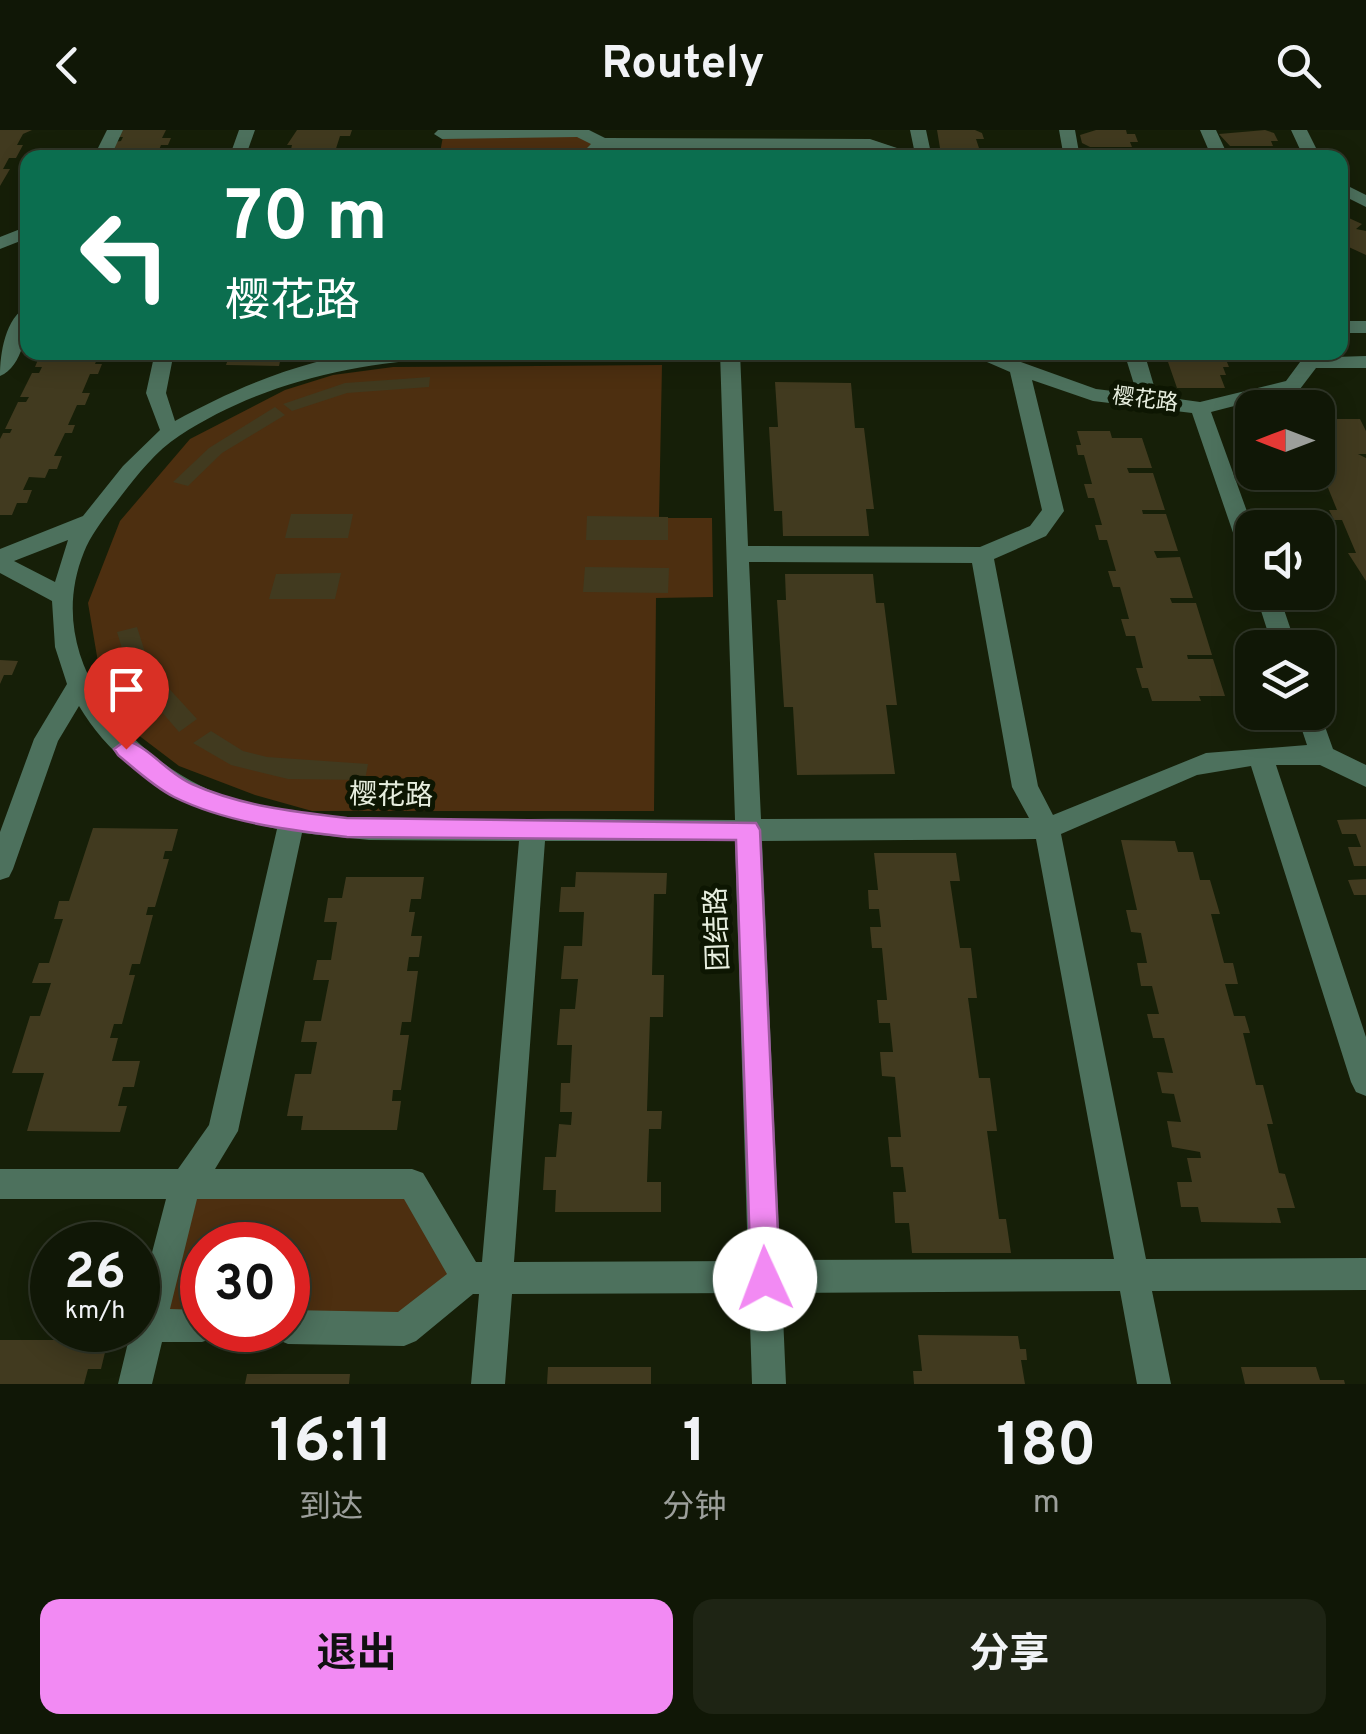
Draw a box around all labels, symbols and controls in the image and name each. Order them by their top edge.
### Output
text: Routely [602,37,764,94]
icon: back [40,38,95,93]
icon: search [1271,38,1326,93]
text: 70 m [225,176,388,265]
icon: left [60,190,190,320]
text: 樱花路 [225,275,360,332]
street label: 樱花路 [1111,384,1179,418]
north arrow [1235,390,1335,490]
map controls [1235,390,1335,730]
button: sound [1235,510,1335,610]
button: layers [1235,630,1335,730]
pin [84,647,169,750]
icon: arrive [99,662,154,717]
street label: 樱花路 [349,778,433,816]
street label: 团结路 [700,886,738,972]
speed limit sign: 30 [180,1222,310,1352]
position arrow [713,1227,817,1331]
text: 26 [64,1243,126,1306]
text: km/h [65,1296,125,1328]
text: 16:11 [270,1407,393,1483]
text: 1 [683,1407,707,1483]
text: 180 [996,1411,1096,1487]
text: m [1033,1484,1060,1524]
text: 到达 [299,1489,363,1529]
text: 分钟 [663,1489,727,1529]
button: 退出 [40,1599,673,1714]
button: 分享 [693,1599,1326,1714]

